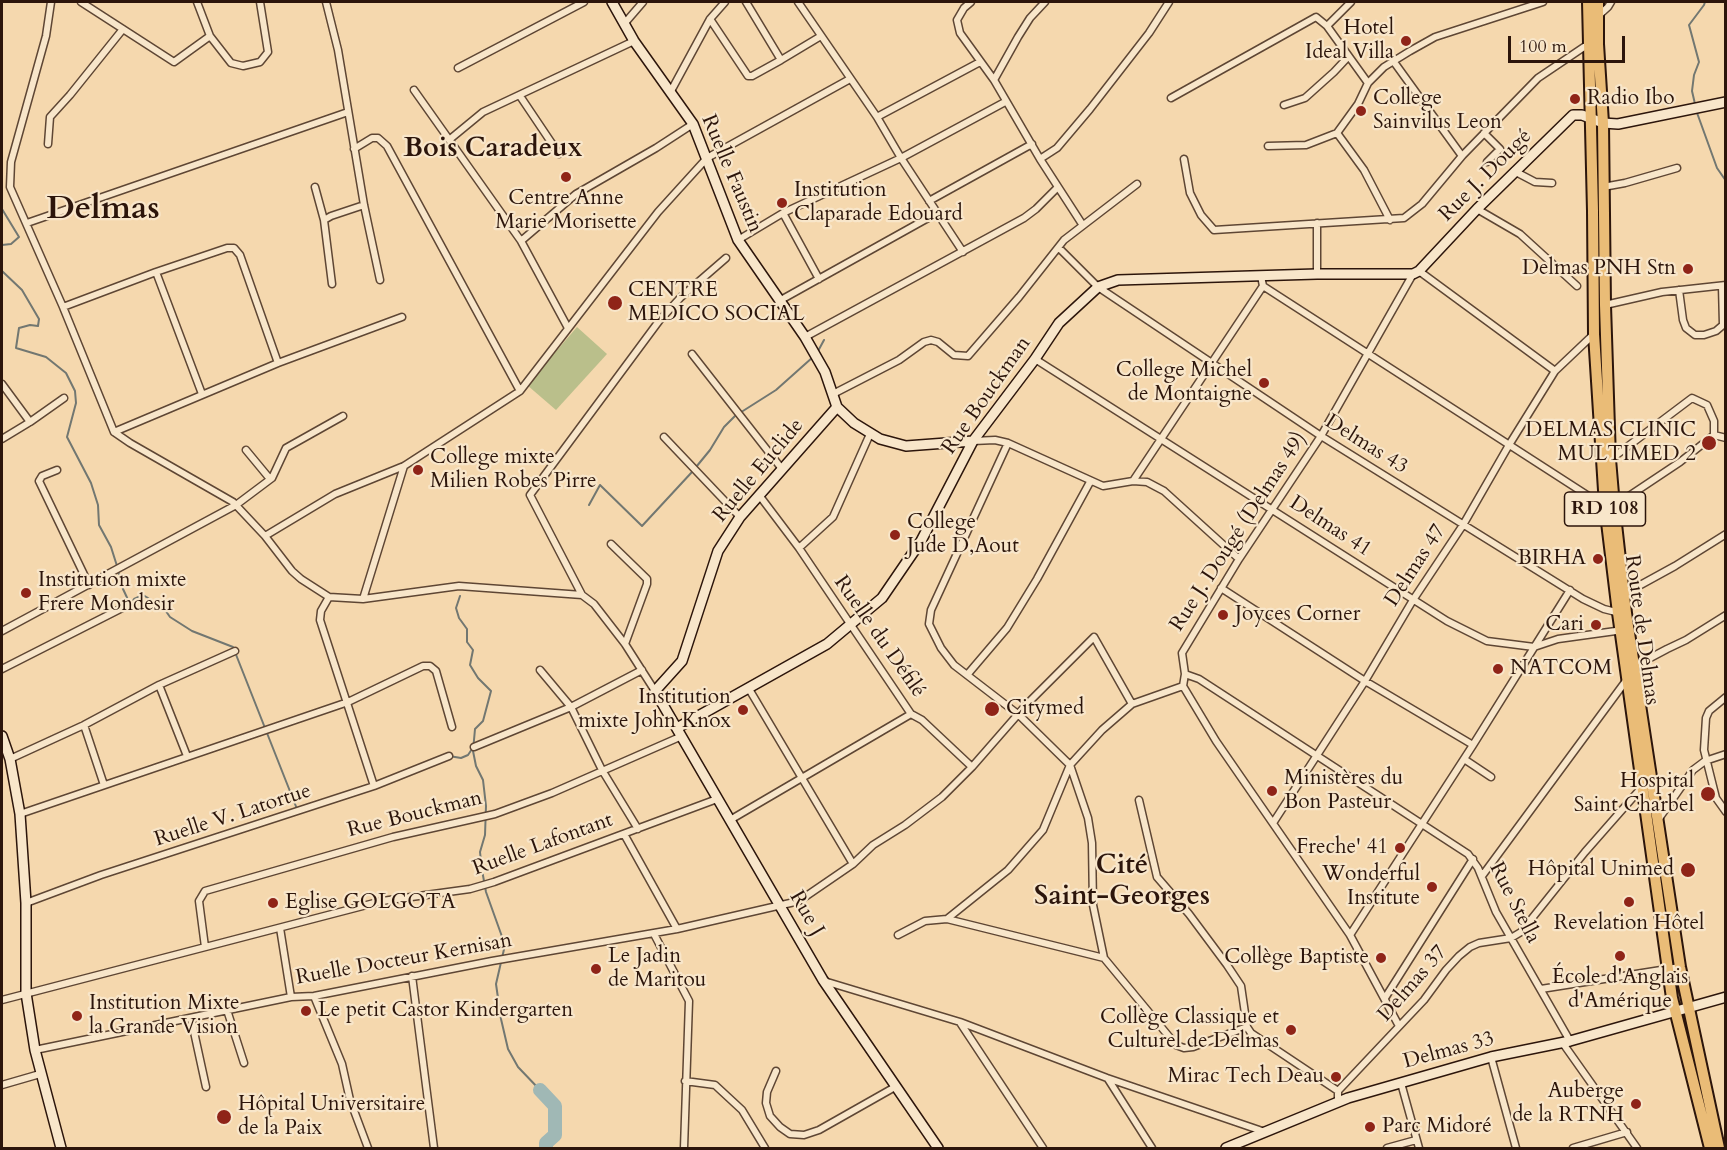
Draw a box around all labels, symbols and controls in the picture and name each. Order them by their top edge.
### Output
place label: Hotel Ideal Villa [1305,16,1394,66]
scale bar [1511,24,1628,62]
marker: Hotel Ideal Villa [1399,34,1413,48]
text: 100 m [1519,34,1567,59]
place label: College Sainvilus Leon [1373,86,1502,136]
place label: Radio Ibo [1587,86,1674,112]
marker: Radio Ibo [1568,92,1582,106]
marker: College Sainvilus Leon [1354,104,1368,118]
street label: Ruelle Faustin [695,111,767,237]
street label: Rue J. Dougé [1434,124,1538,228]
district label: Bois Caradeux [404,134,582,166]
marker: Centre Anne Marie Morisette [559,170,573,184]
place label: Institution Claparade Edouard [794,178,963,228]
place label: Centre Anne Marie Morisette [495,186,637,236]
district label: Delmas [46,190,160,230]
marker: Institution Claparade Edouard [775,196,789,210]
place label: Delmas PNH Stn [1522,256,1676,282]
marker: Delmas PNH Stn [1681,262,1695,276]
place label: CENTRE MEDICO SOCIAL [628,278,804,328]
marker: CENTRE MEDICO SOCIAL [606,294,624,312]
street label: Rue Bouckman [937,332,1037,460]
place label: College Michel de Montaigne [1116,358,1252,408]
marker: College Michel de Montaigne [1257,376,1271,390]
street label: Delmas 43 [1320,410,1412,480]
street label: Ruelle Euclide [708,414,810,528]
place label: DELMAS CLINIC MULTIMED 2 [1525,418,1696,468]
street label: Rue J. Dougé (Delmas 49) [1165,428,1313,636]
marker: DELMAS CLINIC MULTIMED 2 [1700,434,1718,452]
place label: College mixte Milien Robes Pirre [430,445,597,495]
marker: College mixte Milien Robes Pirre [411,463,425,477]
street label: Delmas 41 [1284,491,1376,563]
road number: RD 108 [1564,492,1646,526]
place label: College Jude D,Aout [907,510,1019,560]
street label: Delmas 47 [1380,520,1452,612]
marker: College Jude D,Aout [888,528,902,542]
place label: BIRHA [1518,546,1586,572]
marker: BIRHA [1591,552,1605,566]
street label: Route de Delmas [1618,553,1664,707]
place label: Institution mixte Frere Mondesir [38,568,187,618]
street label: Ruelle du Défilé [828,571,930,703]
marker: Institution mixte Frere Mondesir [19,586,33,600]
place label: Joyces Corner [1235,602,1361,628]
marker: Joyces Corner [1216,608,1230,622]
place label: Cari [1545,612,1584,638]
marker: Cari [1589,618,1603,632]
place label: NATCOM [1510,656,1612,682]
marker: NATCOM [1491,662,1505,676]
place label: Institution mixte John Knox [578,685,731,735]
place label: Citymed [1006,696,1084,722]
marker: Citymed [983,700,1001,718]
marker: Institution mixte John Knox [736,703,750,717]
place label: Ministères du Bon Pasteur [1284,766,1403,816]
place label: Hospital Saint Charbel [1574,769,1694,819]
street label: Ruelle V. Latortue [152,779,314,853]
marker: Ministères du Bon Pasteur [1265,784,1279,798]
marker: Hospital Saint Charbel [1699,785,1717,803]
street label: Rue Bouckman [345,786,485,844]
street label: Ruelle Lafontant [470,808,616,882]
place label: Freche' 41 [1296,835,1388,861]
marker: Freche' 41 [1393,841,1407,855]
district label: Cité Saint-Georges [1034,851,1210,914]
place label: Hôpital Unimed [1528,857,1674,883]
street label: Rue Stella [1483,858,1545,948]
marker: Hôpital Unimed [1679,861,1697,879]
place label: Wonderful Institute [1322,862,1420,912]
marker: Wonderful Institute [1425,880,1439,894]
street label: Rue J [783,887,829,941]
place label: Eglise GOLGOTA [285,890,456,916]
marker: Revelation Hôtel [1622,895,1636,909]
marker: Eglise GOLGOTA [266,896,280,910]
place label: Revelation Hôtel [1554,911,1704,937]
street label: Ruelle Docteur Kernisan [294,929,514,991]
street label: Delmas 37 [1373,941,1453,1027]
place label: Le Jadin de Maritou [608,944,706,994]
place label: Collège Baptiste [1224,945,1369,971]
marker: École d'Anglais d'Amérique [1613,949,1627,963]
marker: Collège Baptiste [1374,951,1388,965]
marker: Le Jadin de Maritou [589,962,603,976]
place label: École d'Anglais d'Amérique [1552,965,1688,1015]
place label: Institution Mixte la Grande Vision [89,991,240,1041]
place label: Le petit Castor Kindergarten [318,998,573,1024]
marker: Le petit Castor Kindergarten [299,1004,313,1018]
place label: Collège Classique et Culturel de Delmas [1100,1005,1279,1055]
marker: Institution Mixte la Grande Vision [70,1009,84,1023]
marker: Collège Classique et Culturel de Delmas [1284,1023,1298,1037]
street label: Delmas 33 [1401,1027,1497,1075]
place label: Mirac Tech Deau [1167,1064,1324,1090]
marker: Mirac Tech Deau [1329,1070,1343,1084]
place label: Auberge de la RTNH [1512,1079,1624,1129]
place label: Hôpital Universitaire de la Paix [238,1092,425,1142]
marker: Auberge de la RTNH [1629,1097,1643,1111]
marker: Hôpital Universitaire de la Paix [215,1108,233,1126]
place label: Parc Midoré [1382,1114,1492,1140]
marker: Parc Midoré [1363,1120,1377,1134]

